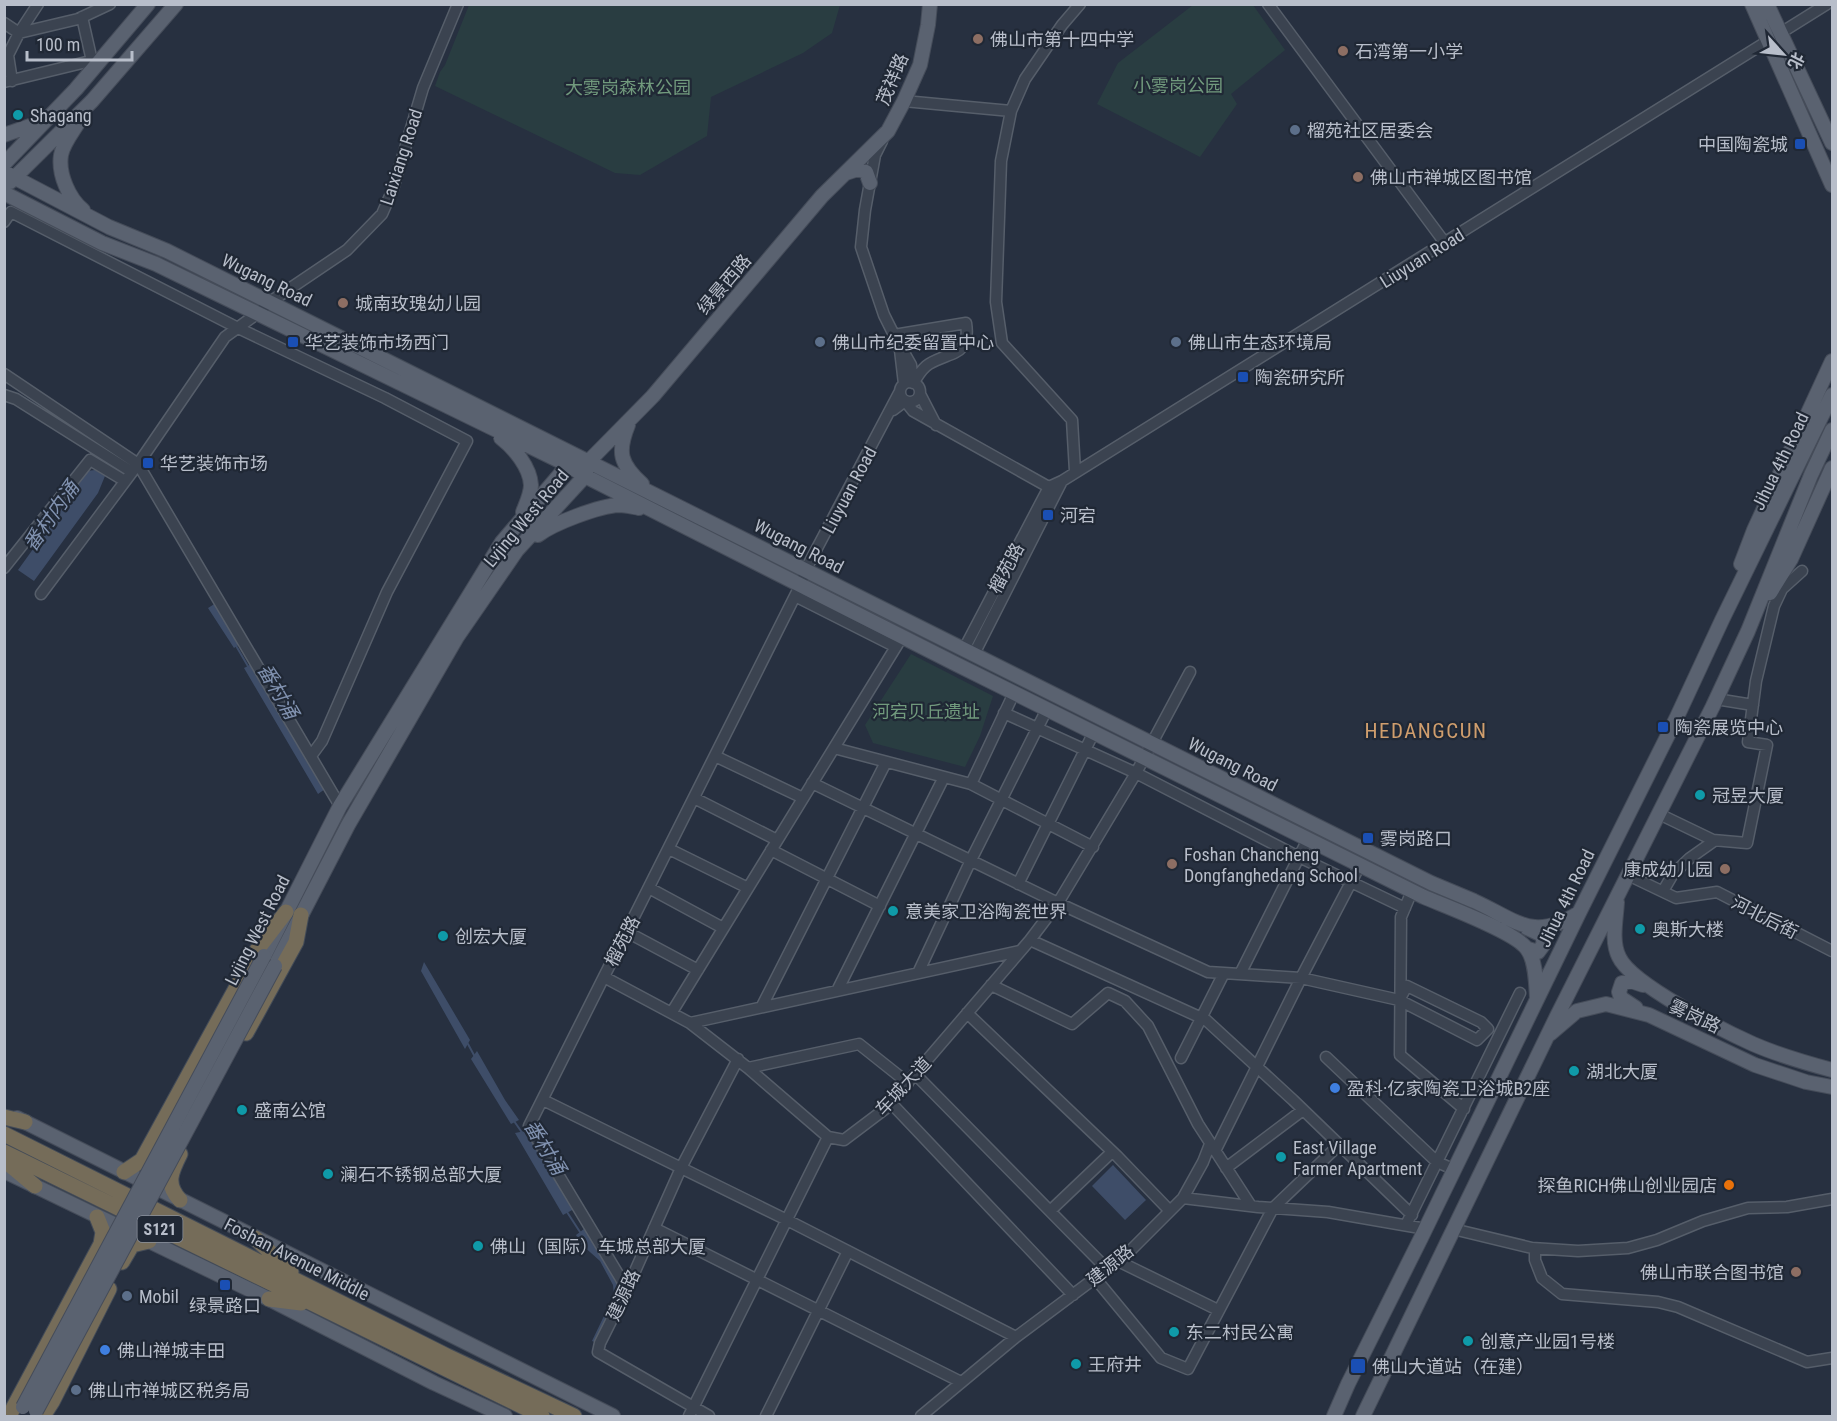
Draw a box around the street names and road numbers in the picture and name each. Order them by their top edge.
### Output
street label: 茂祥路 [872,50,912,108]
street label: Laixiang Road [376,106,426,208]
street label: Liuyuan Road [1376,224,1468,292]
street label: Wugang Road [219,249,315,311]
street label: 绿景西路 [693,250,755,318]
street label: Jihua 4th Road [1747,409,1813,513]
street label: Liuyuan Road [817,443,881,537]
street label: Lvjing West Road [479,465,573,571]
street label: Wugang Road [751,514,847,578]
street label: 榴苑路 [984,539,1028,597]
street label: Wugang Road [1185,732,1281,796]
street label: Jihua 4th Road [1533,846,1599,950]
street label: Lvjing West Road [220,871,294,989]
street label: 河北后街 [1728,891,1802,943]
street label: 榴苑路 [600,912,644,970]
street label: 雾岗路 [1666,995,1724,1037]
street label: 车城大道 [871,1053,935,1119]
street label: Foshan Avenue Middle [221,1213,373,1305]
road number: S121 [138,1216,182,1242]
street label: 建源路 [1082,1240,1138,1290]
street label: 建源路 [602,1266,644,1324]

